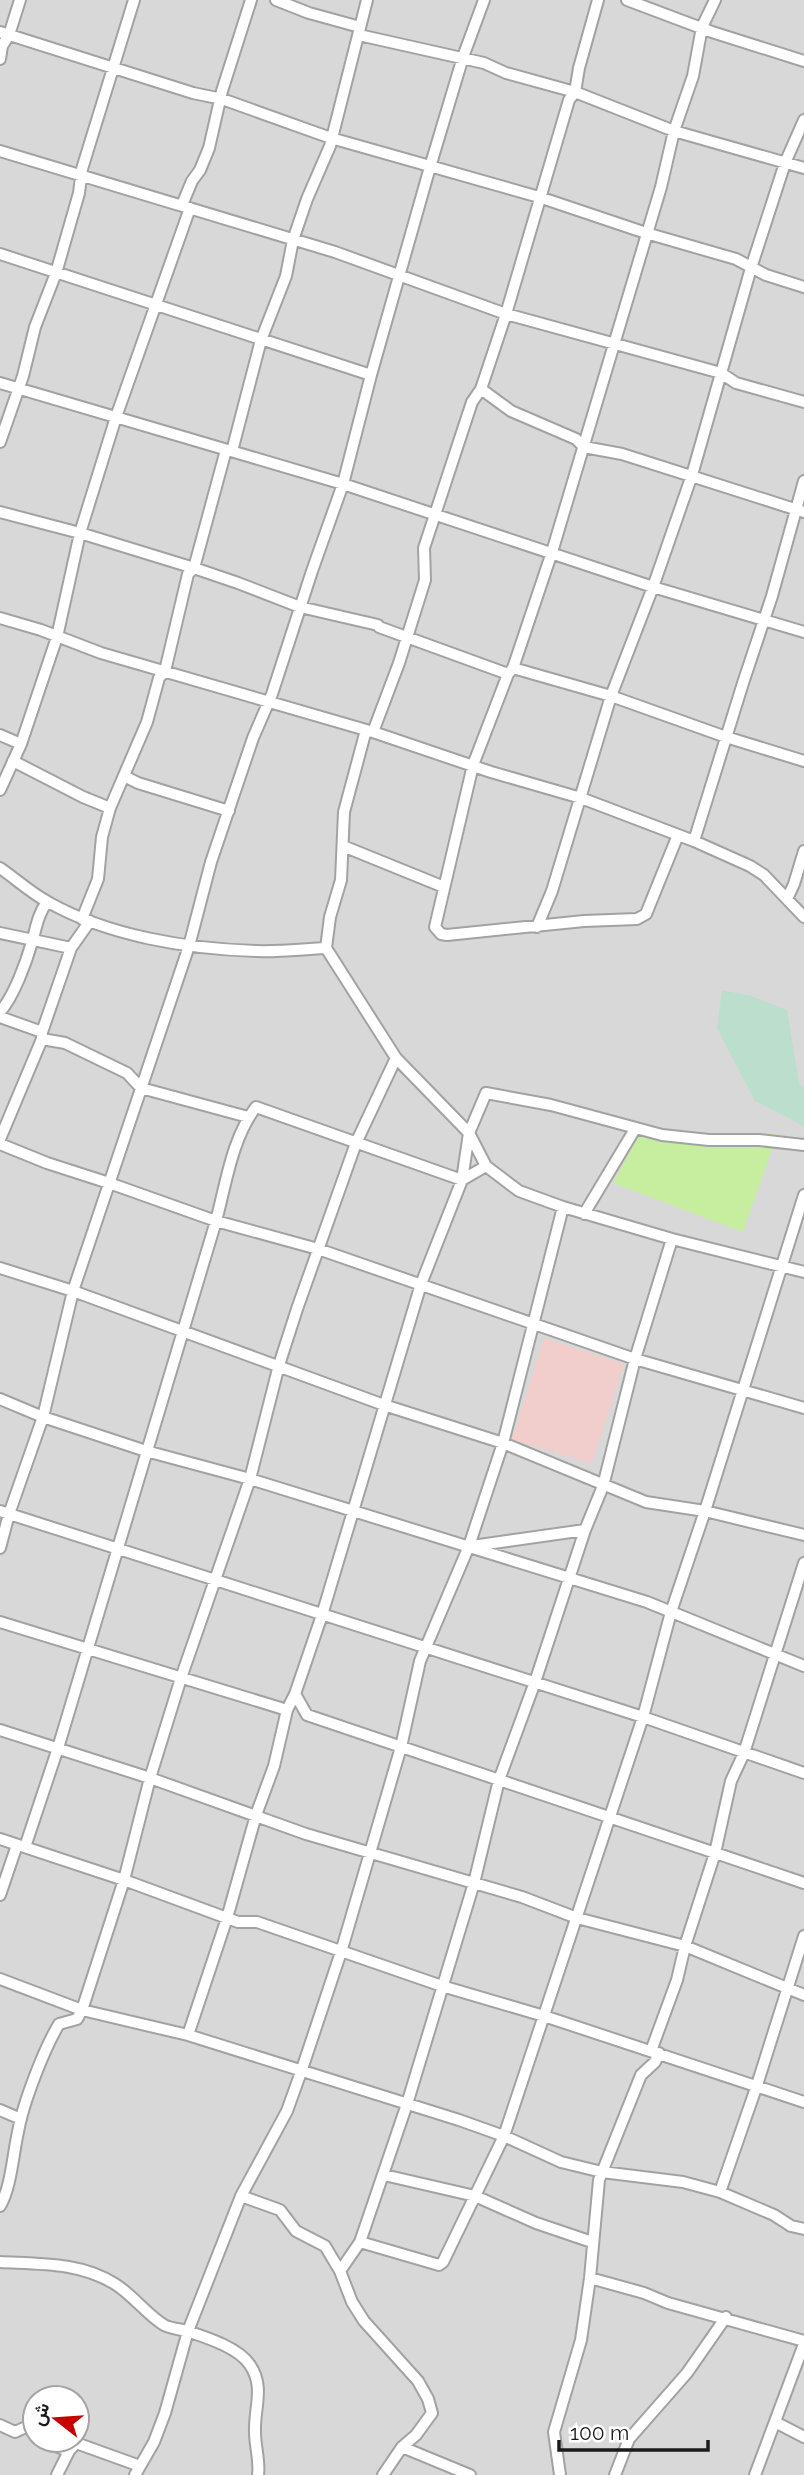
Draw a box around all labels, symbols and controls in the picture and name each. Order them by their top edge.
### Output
north arrow [21,2384,91,2454]
text: ش [26,2400,55,2428]
scale bar [559,2408,708,2452]
text: 100 m [570,2420,629,2445]

